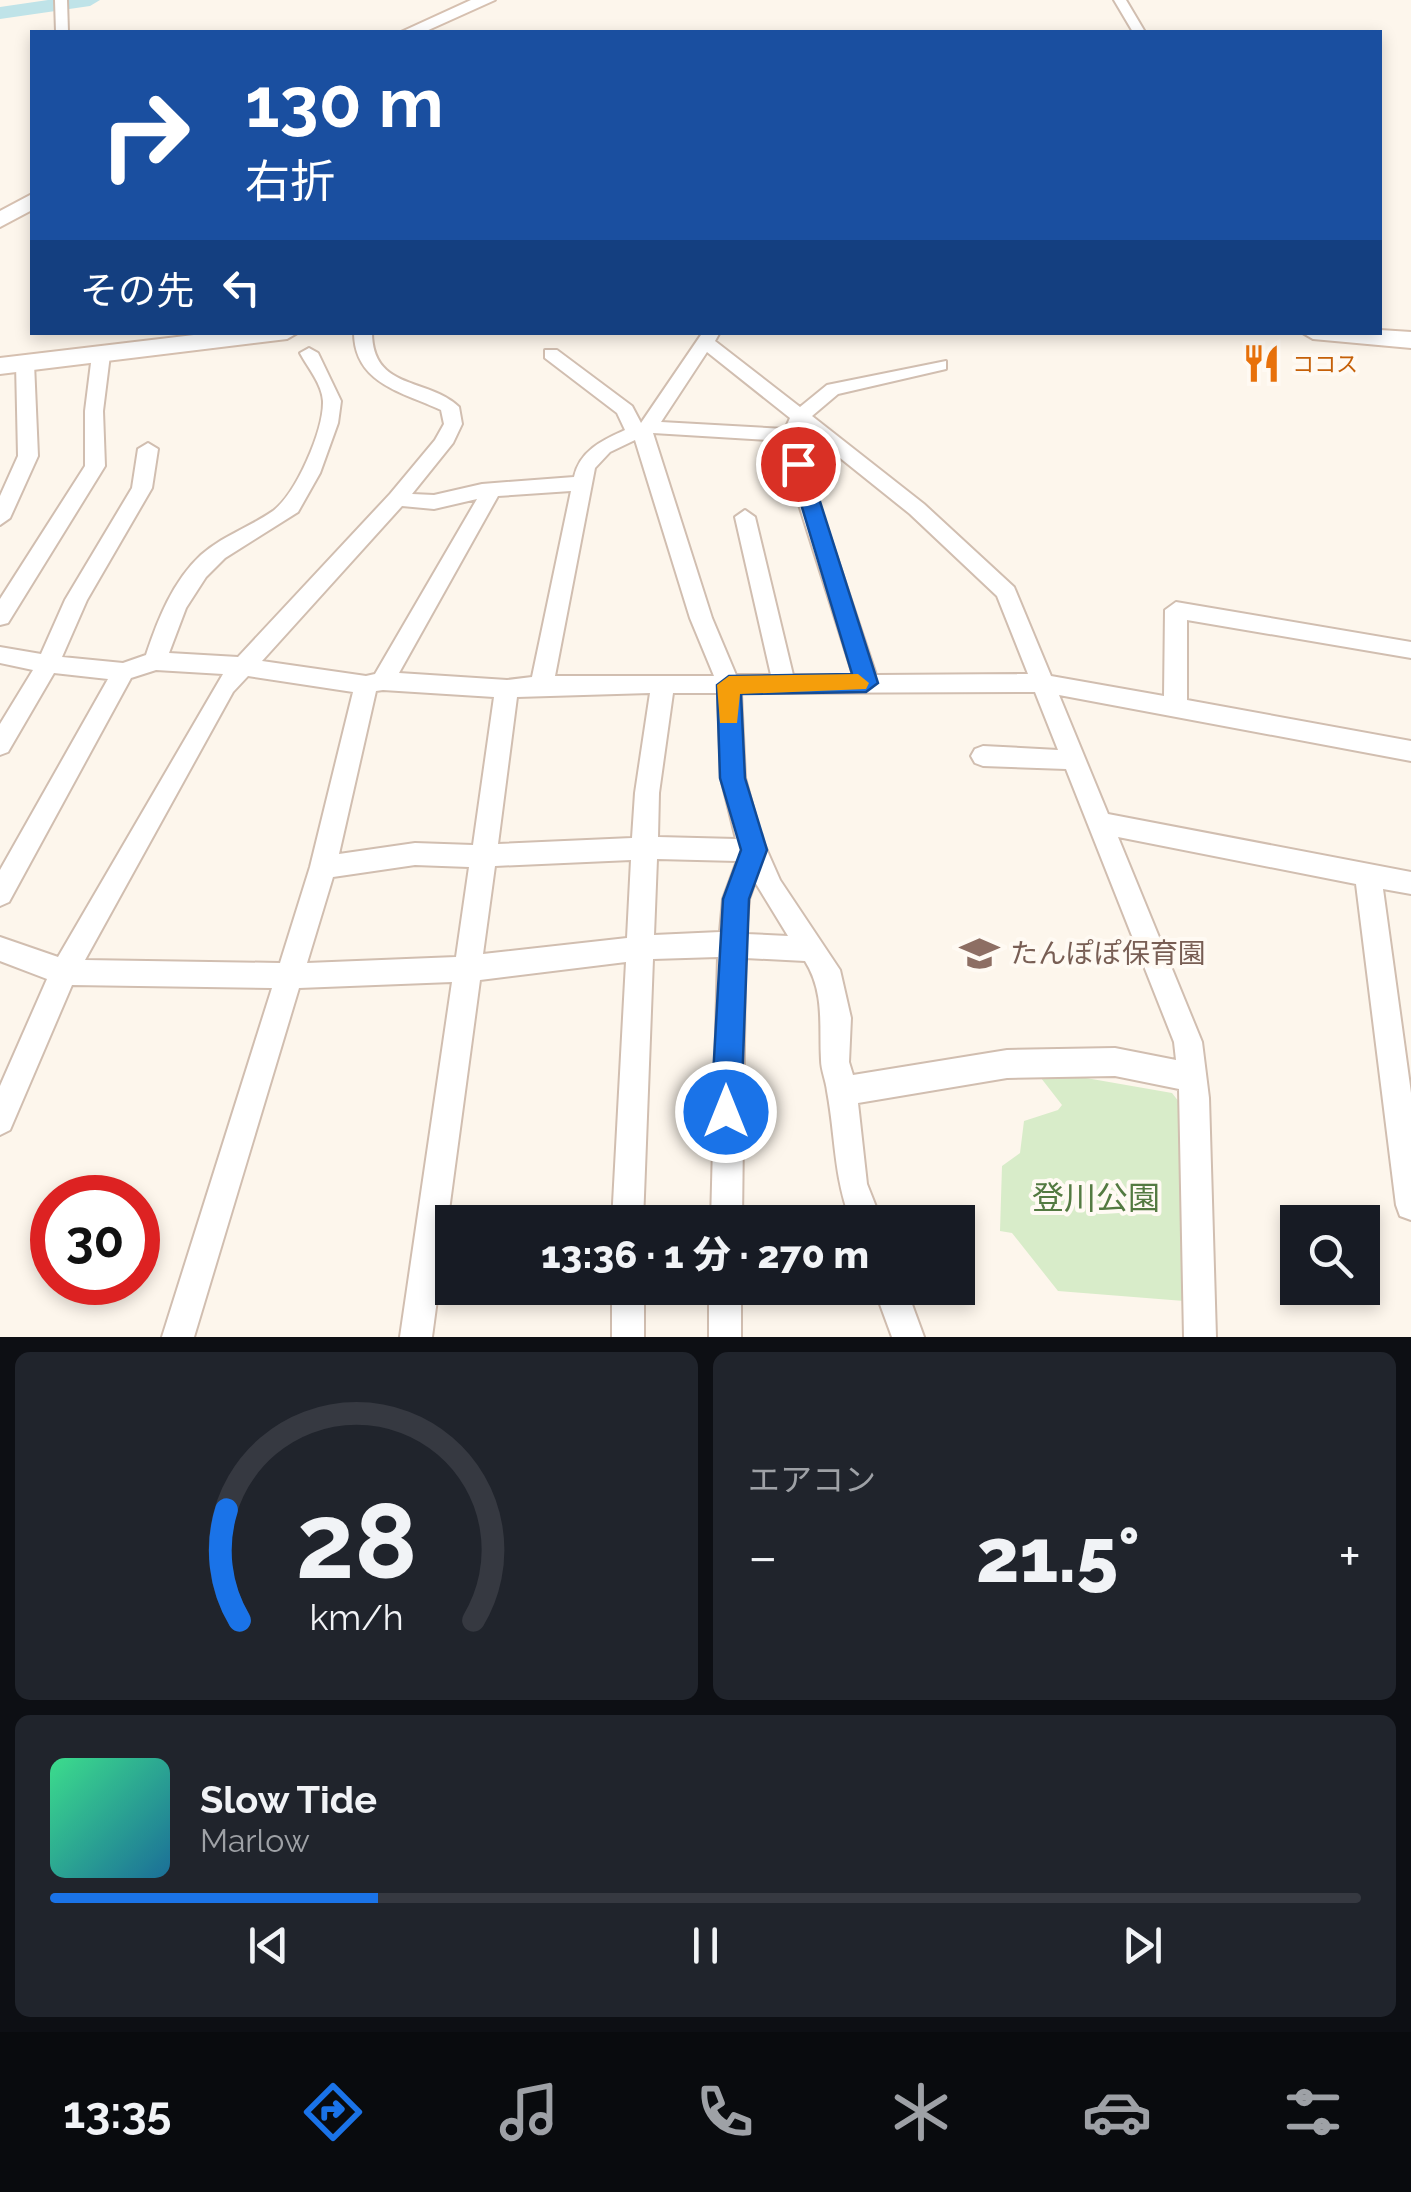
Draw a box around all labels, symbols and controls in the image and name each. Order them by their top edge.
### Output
text: 130 m [245,61,444,143]
icon: right [80,70,210,200]
text: 右折 [245,155,335,208]
icon: left [214,260,269,315]
text: その先 [80,268,194,313]
restaurant icon: ココス [1241,343,1283,385]
place label: ココス [1292,351,1358,377]
pin [756,422,841,507]
icon: arrive [771,437,826,492]
school or university icon: たんぽぽ保育園 [959,932,1001,974]
place label: たんぽぽ保育園 [1010,937,1206,970]
position arrow [674,1060,778,1164]
speed limit sign: 30 [30,1175,160,1305]
park label: 登川公園 [1032,1179,1160,1216]
map controls [1280,1205,1380,1305]
button: search [1280,1205,1380,1305]
text: 13:36 · 1 分 · 270 m [541,1232,869,1277]
text: エアコン [748,1461,876,1498]
text: 28 [296,1480,417,1602]
text: 21.5° [976,1511,1140,1600]
text: − [748,1524,778,1589]
text: + [1338,1524,1361,1589]
text: km/h [309,1596,404,1638]
text: Slow Tide [200,1777,377,1822]
text: Marlow [200,1822,310,1859]
icon: previous [241,1918,296,1973]
icon: pause [678,1918,733,1973]
icon: next [1115,1918,1170,1973]
icon: directions [298,2077,368,2147]
icon: music [494,2077,564,2147]
icon: phone [690,2077,760,2147]
icon: climate [886,2077,956,2147]
icon: car [1082,2077,1152,2147]
icon: filters [1278,2077,1348,2147]
text: 13:35 [63,2086,172,2139]

